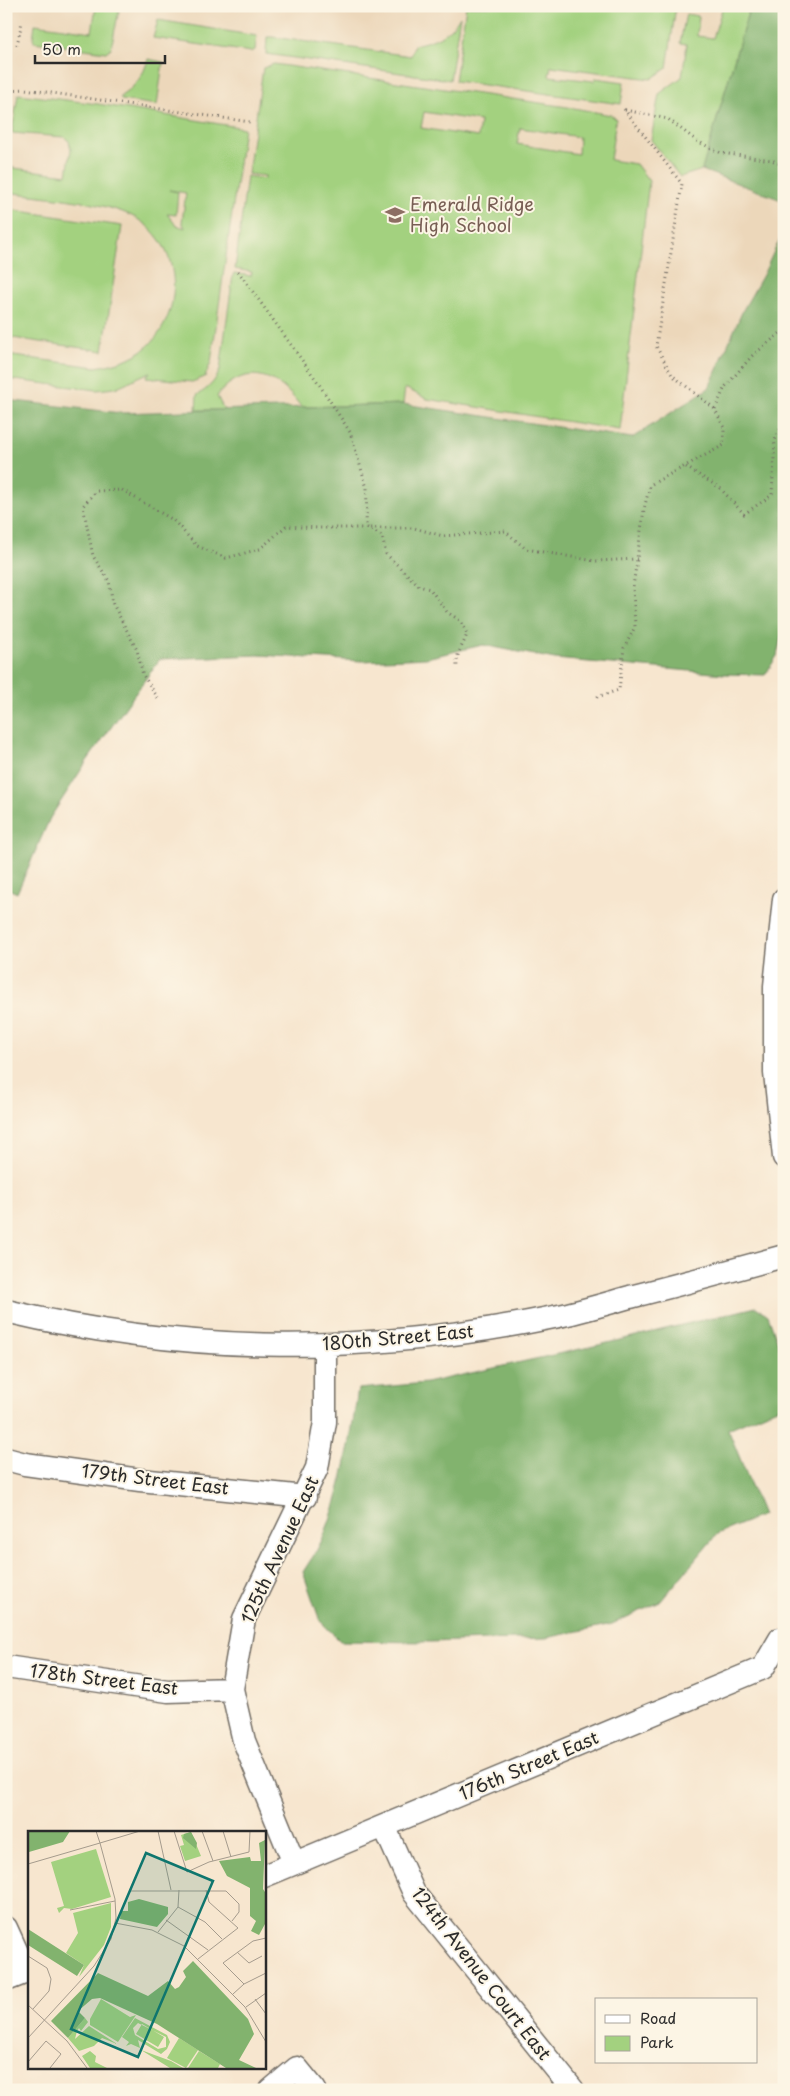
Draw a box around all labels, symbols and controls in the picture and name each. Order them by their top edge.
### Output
scale bar [35,32,165,64]
text: 50 m [42,37,81,60]
place label: Emerald Ridge High School [410,190,534,238]
school or university icon: Emerald Ridge High School [384,204,406,226]
street label: 180th Street East [321,1316,474,1357]
street label: 179th Street East [80,1456,230,1501]
street label: 125th Avenue East [233,1471,325,1628]
street label: 178th Street East [29,1656,180,1701]
street label: 176th Street East [455,1723,602,1806]
inset map [28,1831,265,2068]
street label: 124th Avenue Court East [406,1881,558,2065]
legend [595,1998,758,2064]
text: Road [640,2006,676,2029]
text: Park [640,2030,674,2053]

